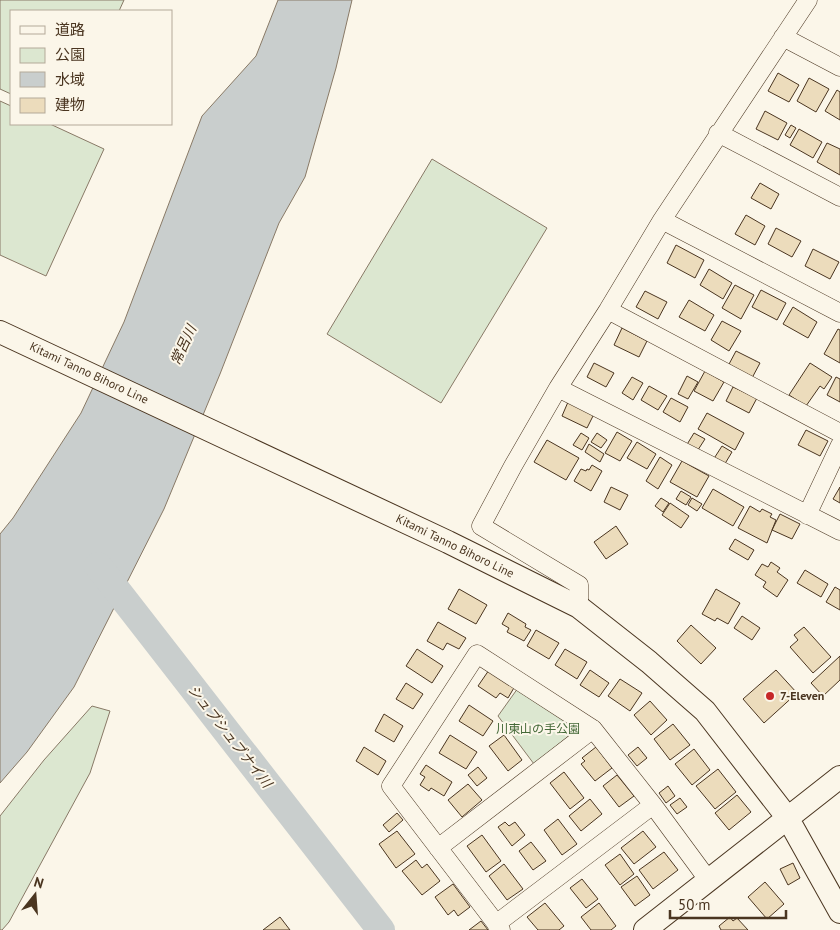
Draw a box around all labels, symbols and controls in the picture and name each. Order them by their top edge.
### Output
legend [10,10,172,125]
text: 道路 [55,20,85,39]
text: 公園 [55,45,85,64]
text: 水域 [55,70,85,89]
text: 建物 [55,95,85,114]
water label: 常呂川 [166,320,201,368]
street label: Kitami Tanno Bihoro Line [27,338,151,407]
street label: Kitami Tanno Bihoro Line [394,510,517,581]
water label: シュブシュブナイ川 [184,681,277,793]
place label: 7-Eleven [780,688,824,703]
marker: 7-Eleven [764,690,776,702]
park label: 川東山の手公園 [496,721,580,736]
north arrow [10,870,60,920]
text: N [32,873,46,893]
scale bar [670,888,786,920]
text: 50 m [678,895,711,914]

